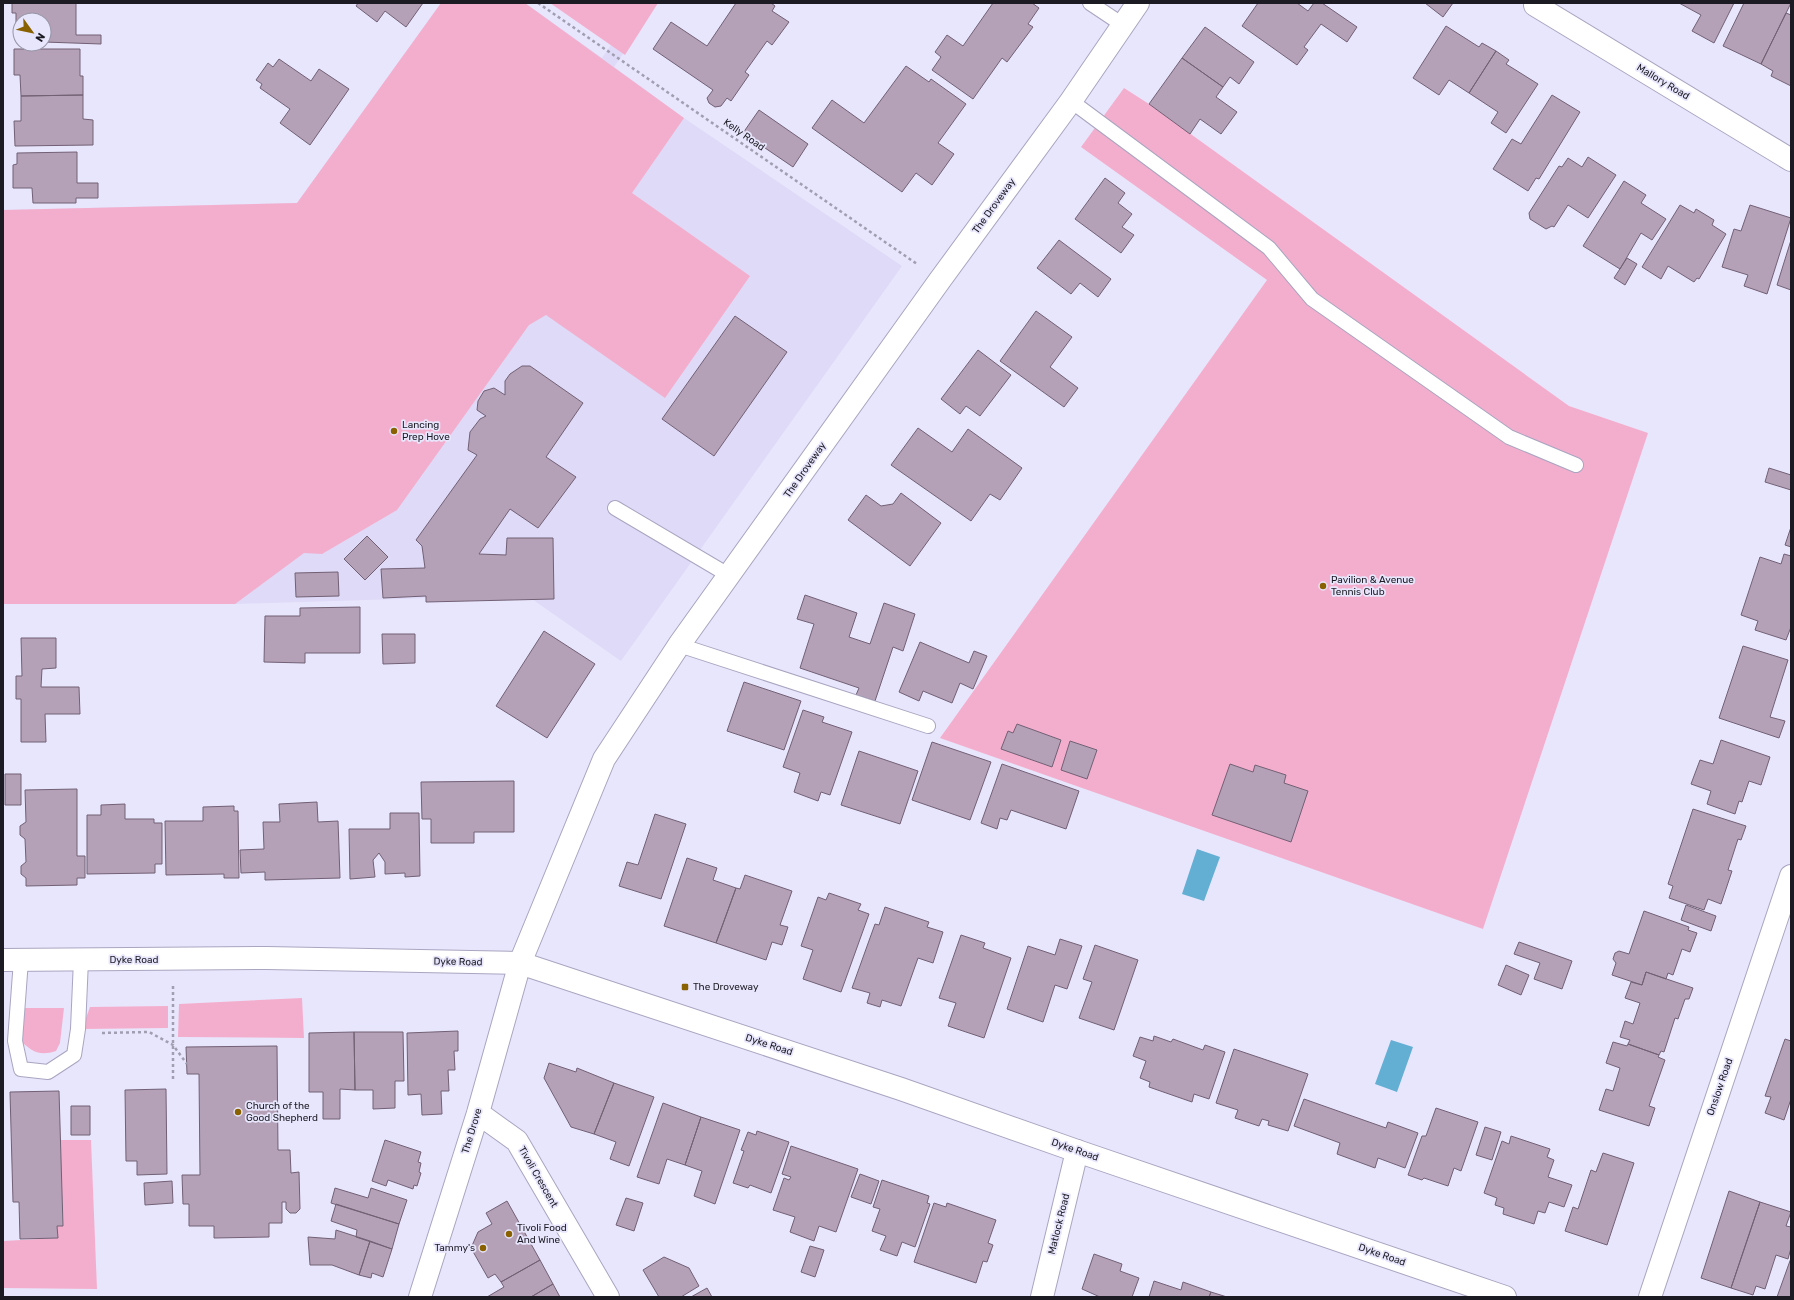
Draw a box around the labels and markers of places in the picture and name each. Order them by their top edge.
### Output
place label: Lancing Prep Hove [402,419,450,443]
marker: Lancing Prep Hove [389,426,399,436]
place label: Pavilion & Avenue Tennis Club [1331,574,1414,598]
marker: Pavilion & Avenue Tennis Club [1318,581,1328,591]
place label: The Droveway [693,981,759,993]
marker: The Droveway [680,982,690,992]
place label: Church of the Good Shepherd [246,1100,318,1124]
marker: Church of the Good Shepherd [233,1107,243,1117]
place label: Tivoli Food And Wine [517,1222,567,1246]
marker: Tivoli Food And Wine [504,1229,514,1239]
place label: Tammy's [434,1242,475,1254]
marker: Tammy's [478,1243,488,1253]

